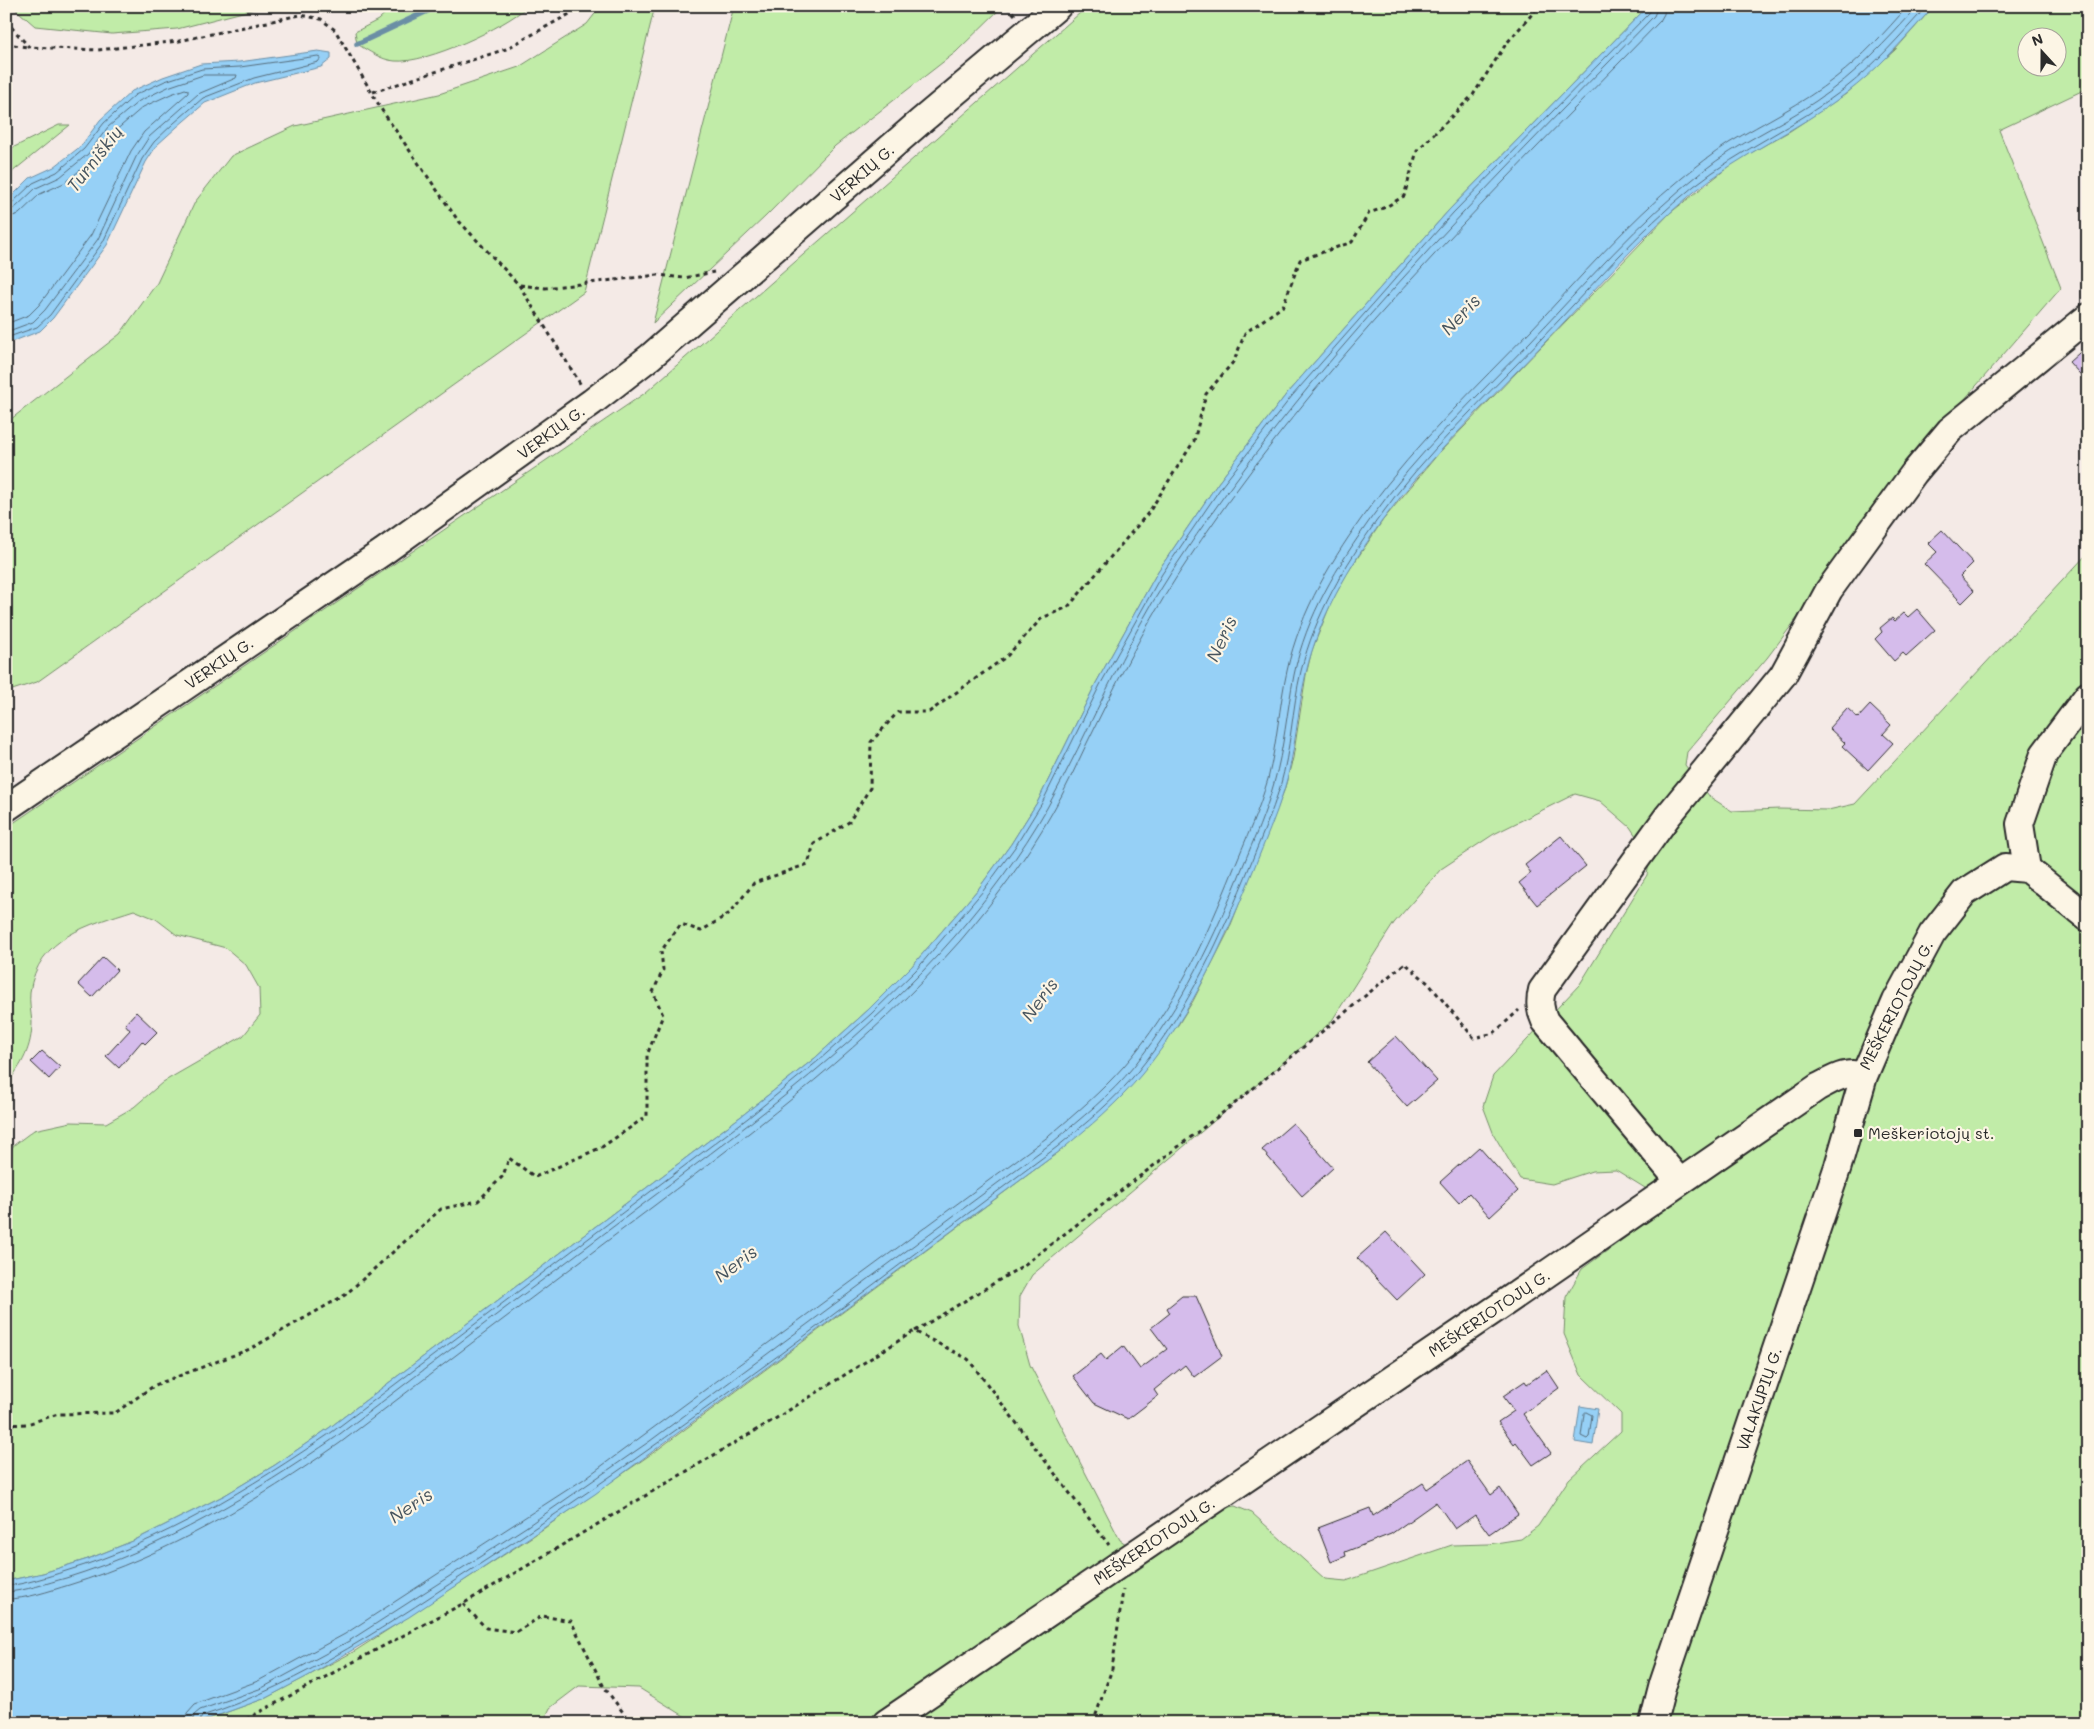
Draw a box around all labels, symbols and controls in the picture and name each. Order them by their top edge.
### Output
north arrow [2016,28,2066,78]
text: N [2029,29,2046,50]
water label: Turniškių [61,120,128,197]
street label: VERKIŲ G. [825,139,898,206]
water label: Neris [1435,289,1485,340]
street label: VERKIŲ G. [513,400,589,463]
water label: Neris [1200,612,1242,665]
street label: VERKIŲ G. [180,632,257,693]
street label: MEŠKERIOTOJŲ G. [1854,937,1937,1073]
water label: Neris [1015,973,1063,1026]
place label: Meškeriotojų st. [1868,1122,1995,1143]
marker: Meškeriotojų st. [1852,1127,1864,1139]
water label: Neris [709,1239,762,1287]
street label: MEŠKERIOTOJŲ G. [1424,1264,1554,1361]
street label: VALAKUPIŲ G. [1731,1344,1786,1453]
water label: Neris [384,1482,437,1528]
street label: MEŠKERIOTOJŲ G. [1089,1492,1219,1589]

